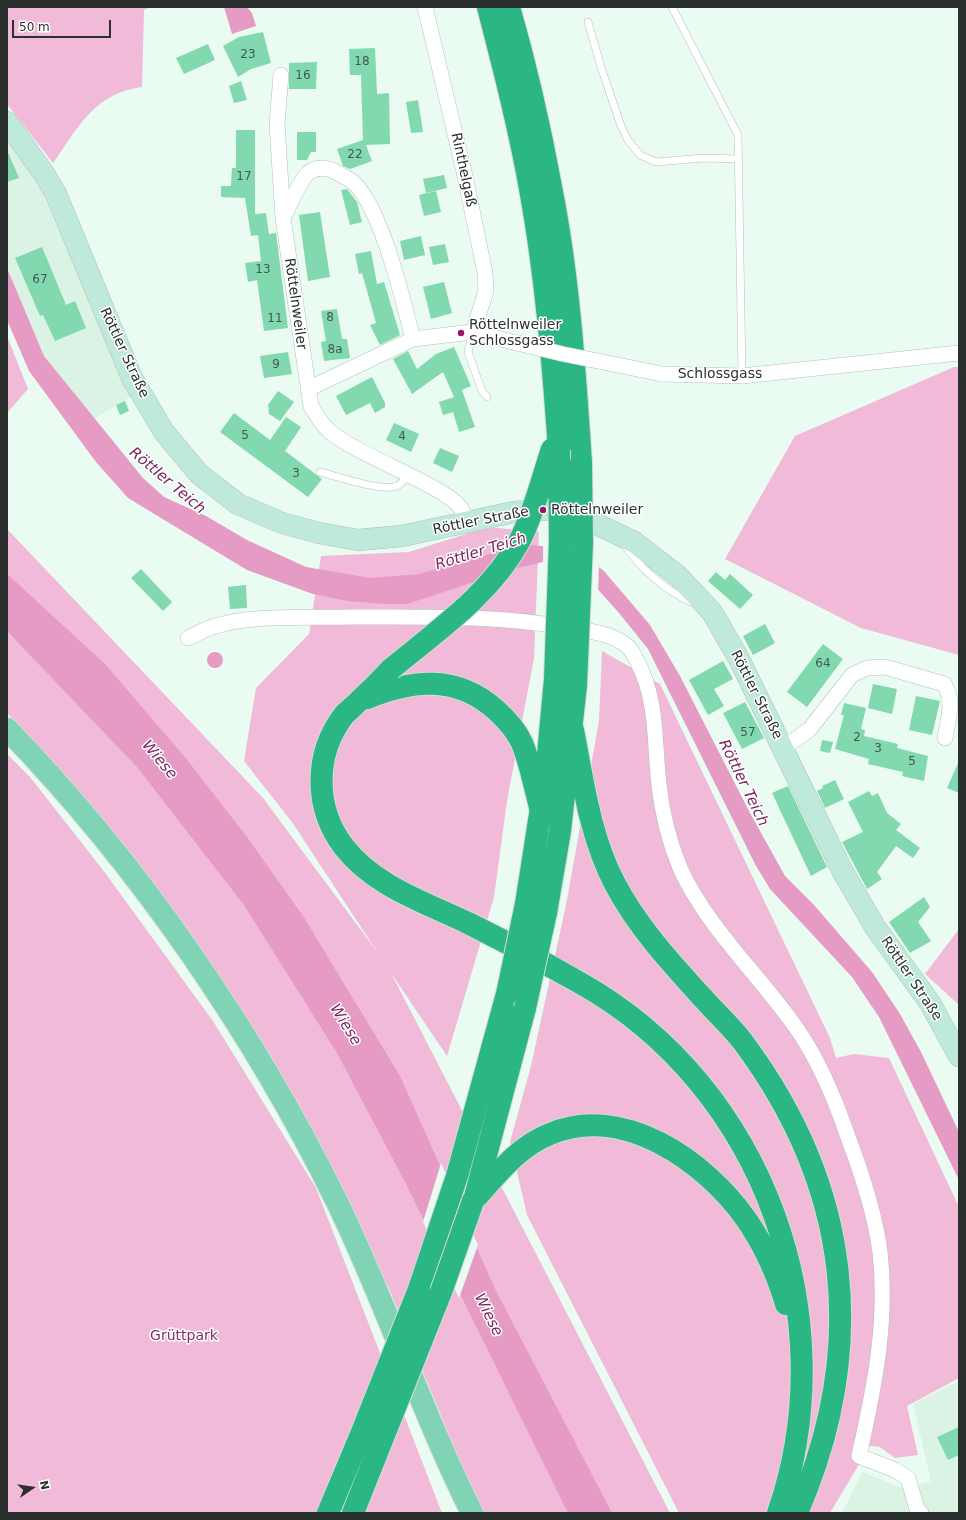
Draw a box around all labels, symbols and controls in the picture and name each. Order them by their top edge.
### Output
scale bar [14,12,113,38]
text: 50 m [19,20,50,34]
house number: 23 [240,48,256,62]
house number: 18 [354,55,370,69]
house number: 16 [295,69,311,83]
street label: Rinthelgaß [447,131,479,209]
house number: 22 [347,148,363,162]
house number: 17 [236,170,252,184]
street label: Röttelnweiler [280,257,310,351]
house number: 13 [255,263,271,277]
house number: 67 [32,273,48,287]
street label: Röttler Straße [96,305,152,401]
house number: 8 [326,311,334,325]
house number: 11 [267,312,283,326]
place label: Röttelnweiler Schlossgass [469,317,561,350]
marker: Röttelnweiler Schlossgass [456,328,466,338]
house number: 8a [328,343,342,357]
house number: 9 [272,358,280,372]
street label: Schlossgass [678,366,762,382]
house number: 5 [241,429,249,443]
house number: 4 [398,430,406,444]
water label: Röttler Teich [125,444,209,518]
house number: 3 [292,467,300,481]
place label: Röttelnweiler [551,502,643,518]
street label: Röttler Straße [432,503,530,539]
marker: Röttelnweiler [538,505,548,515]
water label: Röttler Teich [433,530,529,574]
street label: Röttler Straße [726,648,786,742]
house number: 64 [815,657,831,671]
house number: 57 [740,726,756,740]
house number: 2 [853,731,861,745]
water label: Wiese [138,737,180,783]
water label: Röttler Teich [714,737,772,829]
house number: 3 [874,742,882,756]
house number: 5 [908,755,916,769]
street label: Röttler Straße [877,934,945,1024]
water label: Wiese [325,1001,365,1049]
water label: Wiese [470,1291,506,1339]
park label: Grüttpark [150,1328,218,1344]
north arrow [12,1468,52,1508]
text: N [37,1479,52,1491]

